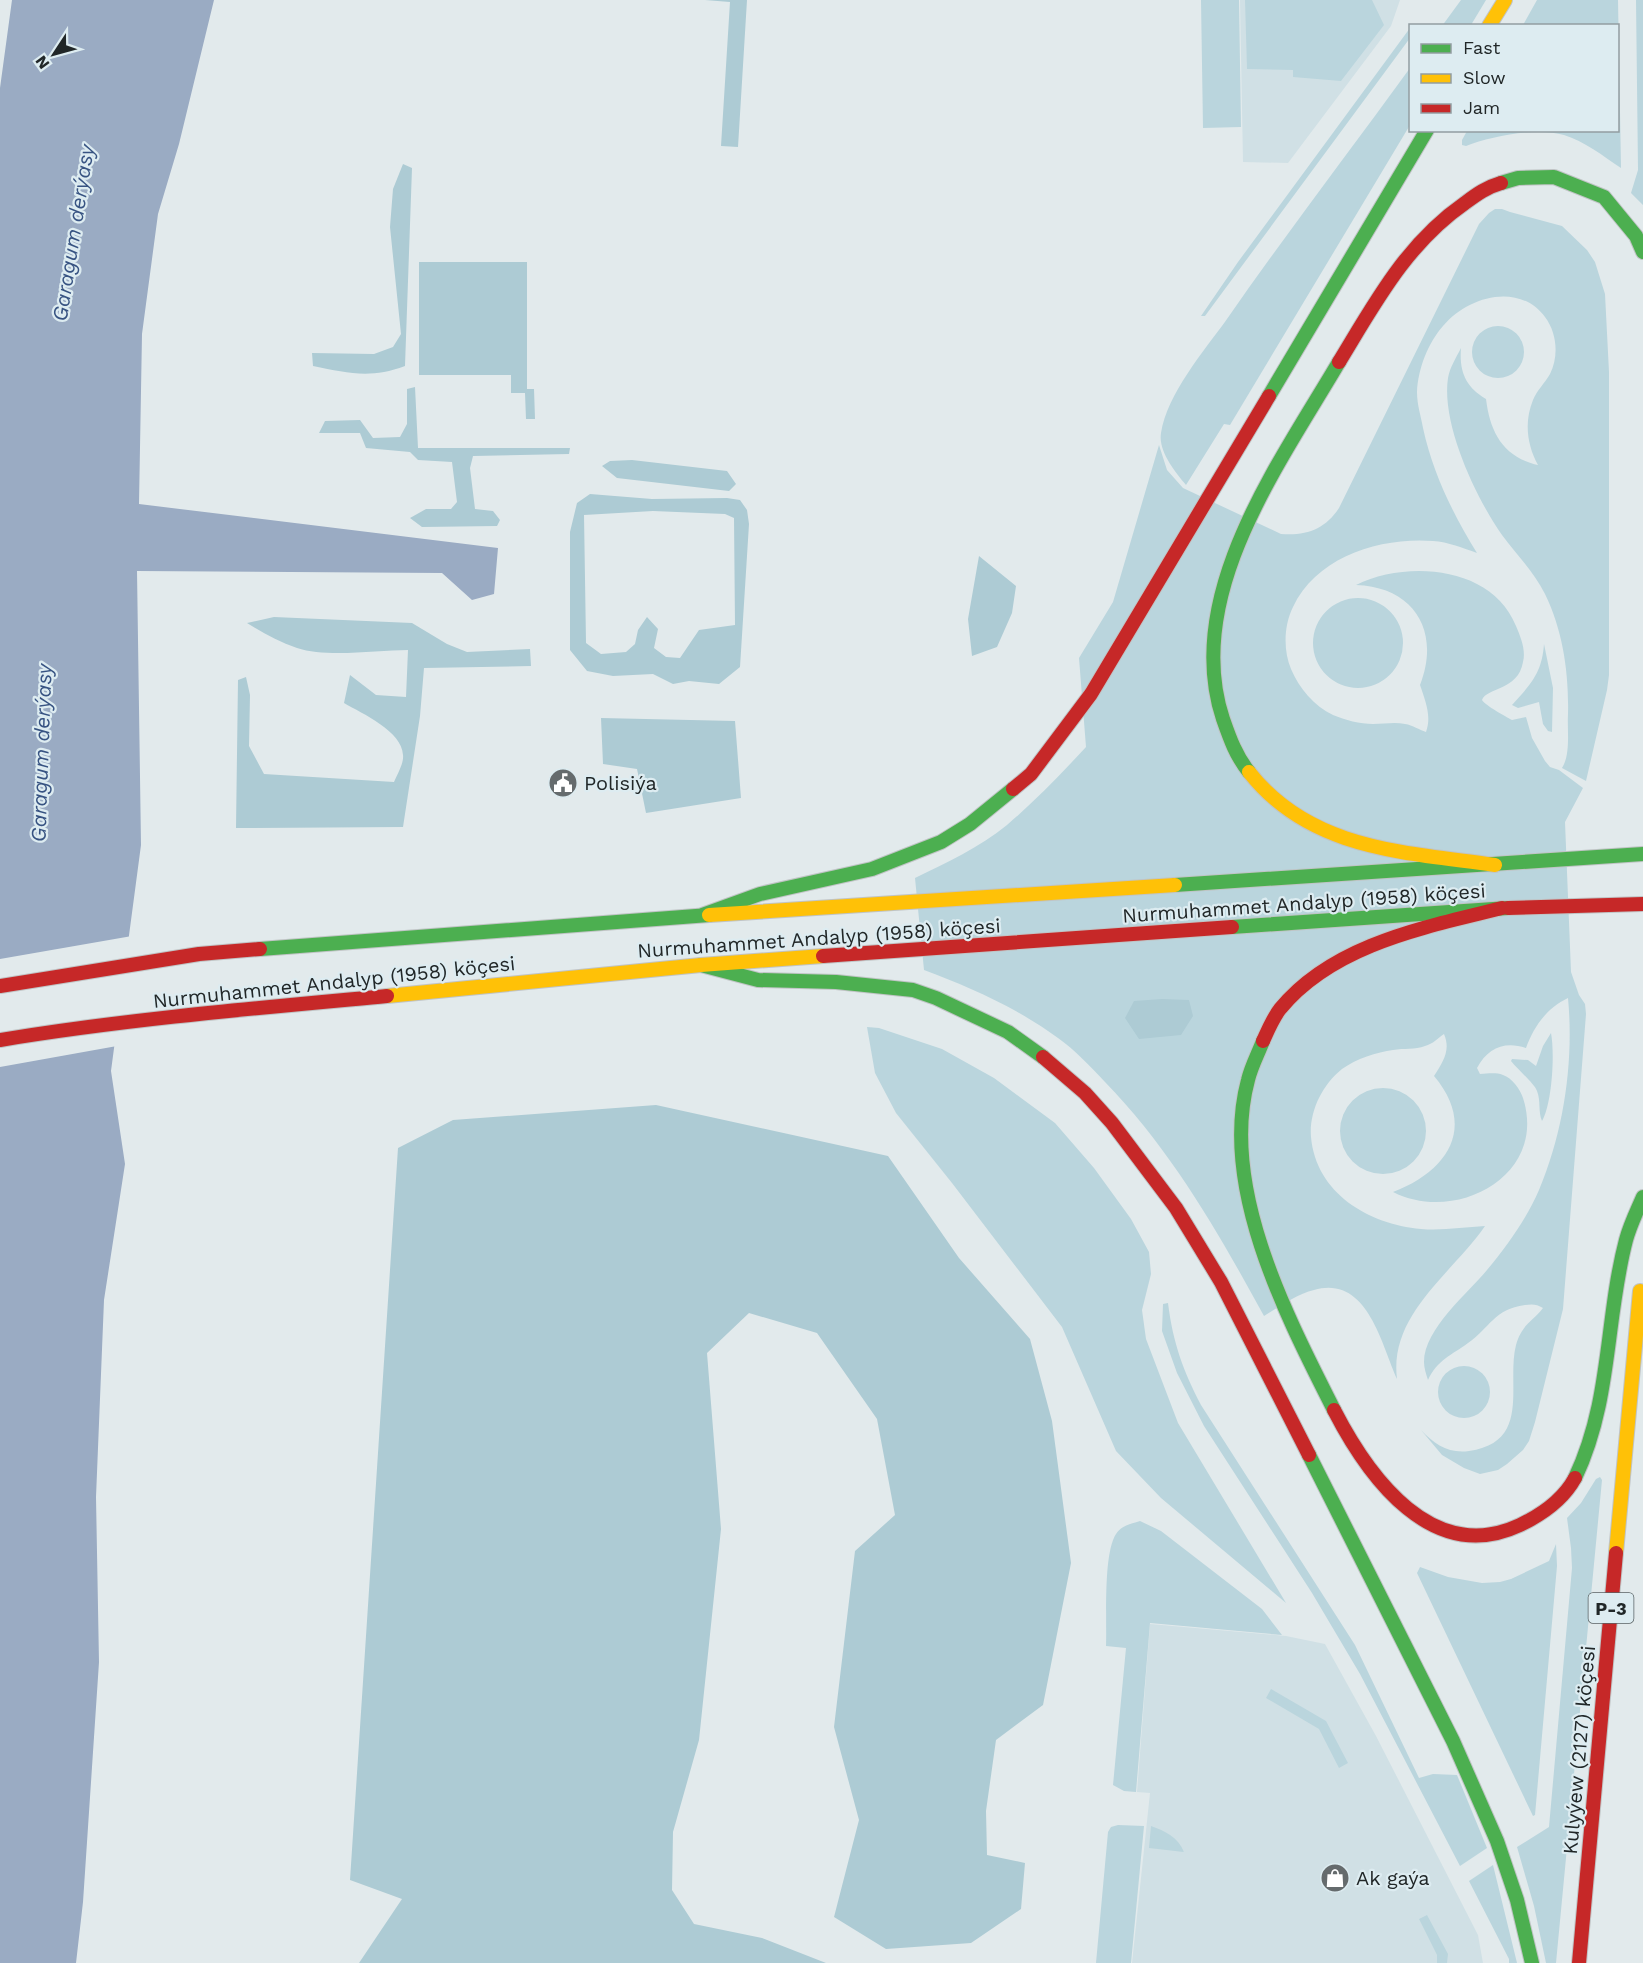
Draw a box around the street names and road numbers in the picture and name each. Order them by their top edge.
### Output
street label: Nurmuhammet Andalyp (1958) köçesi [1122,878,1486,928]
street label: Nurmuhammet Andalyp (1958) köçesi [637,913,1001,963]
street label: Nurmuhammet Andalyp (1958) köçesi [152,951,516,1013]
road number: P-3 [1588,1593,1634,1623]
street label: Kulyýew (2127) köçesi [1558,1645,1600,1855]

